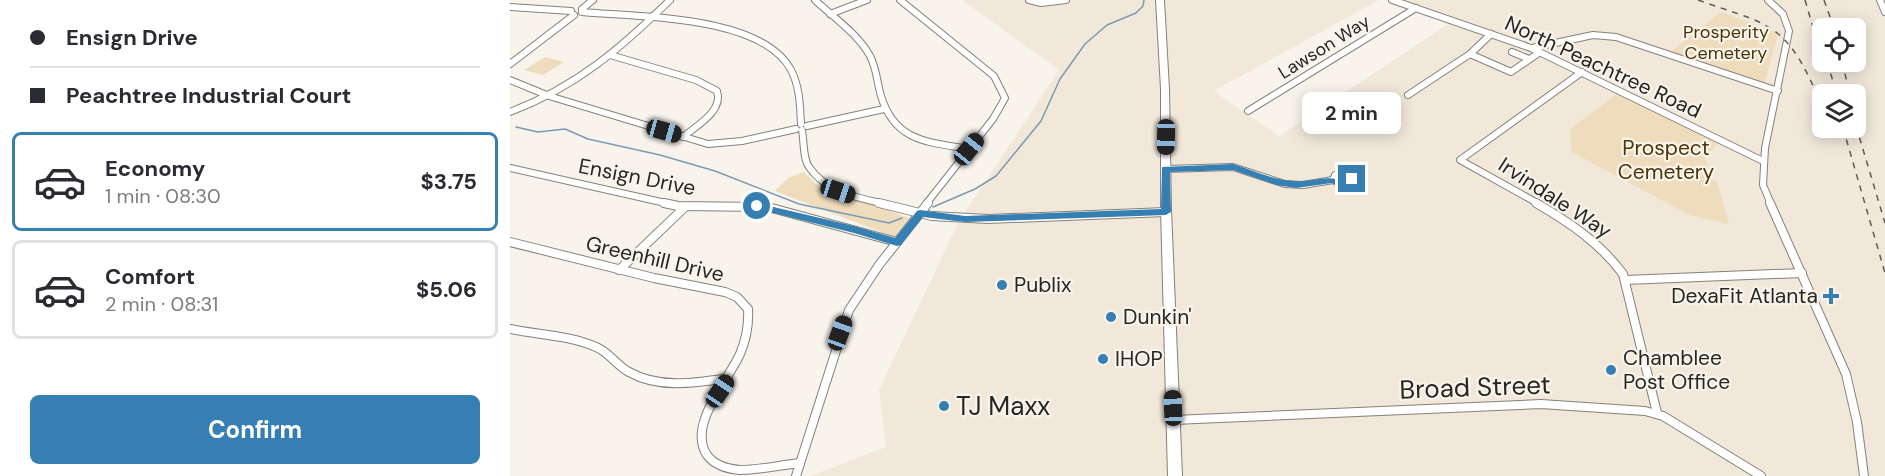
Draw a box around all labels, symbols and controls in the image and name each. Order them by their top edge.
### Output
street label: Lawson Way [1274,9,1374,85]
street label: North Peachtree Road [1500,9,1706,125]
map controls [1812,18,1866,138]
button: locate [1812,18,1866,72]
park label: Prosperity Cemetery [1683,20,1769,65]
text: Ensign Drive [66,23,198,52]
text: Peachtree Industrial Court [66,81,351,110]
button: layers [1812,84,1866,138]
callout: 2 min [1302,92,1402,134]
text: 2 min [1325,100,1378,126]
car [644,117,684,145]
car [1157,119,1175,155]
car [951,129,987,169]
park label: Prospect Cemetery [1618,134,1715,186]
street label: Irvindale Way [1493,151,1617,245]
street label: Ensign Drive [576,152,698,202]
text: Economy [105,154,205,183]
icon: car [33,155,87,209]
route end [1338,165,1365,192]
text: $3.75 [421,167,477,196]
car [818,177,858,205]
text: 1 min · 08:30 [105,183,221,209]
route start [743,192,770,219]
street label: Greenhill Drive [583,229,727,289]
text: Comfort [105,262,195,291]
icon: car [33,263,87,317]
place label: Publix [1014,271,1072,299]
text: $5.06 [416,275,477,304]
marker: Publix [995,278,1009,292]
place label: DexaFit Atlanta [1671,282,1818,310]
marker: DexaFit Atlanta [1822,287,1840,305]
text: 2 min · 08:31 [105,291,218,317]
place label: Dunkin' [1123,303,1192,331]
marker: Dunkin' [1104,310,1118,324]
car [825,313,855,353]
place label: Chamblee Post Office [1623,344,1730,396]
place label: IHOP [1115,345,1163,373]
marker: IHOP [1096,352,1110,366]
marker: Chamblee Post Office [1604,363,1618,377]
street label: Broad Street [1399,367,1551,407]
car [702,371,738,411]
place label: TJ Maxx [956,389,1050,423]
car [1163,390,1183,426]
button: Confirm [30,395,480,464]
marker: TJ Maxx [937,399,951,413]

